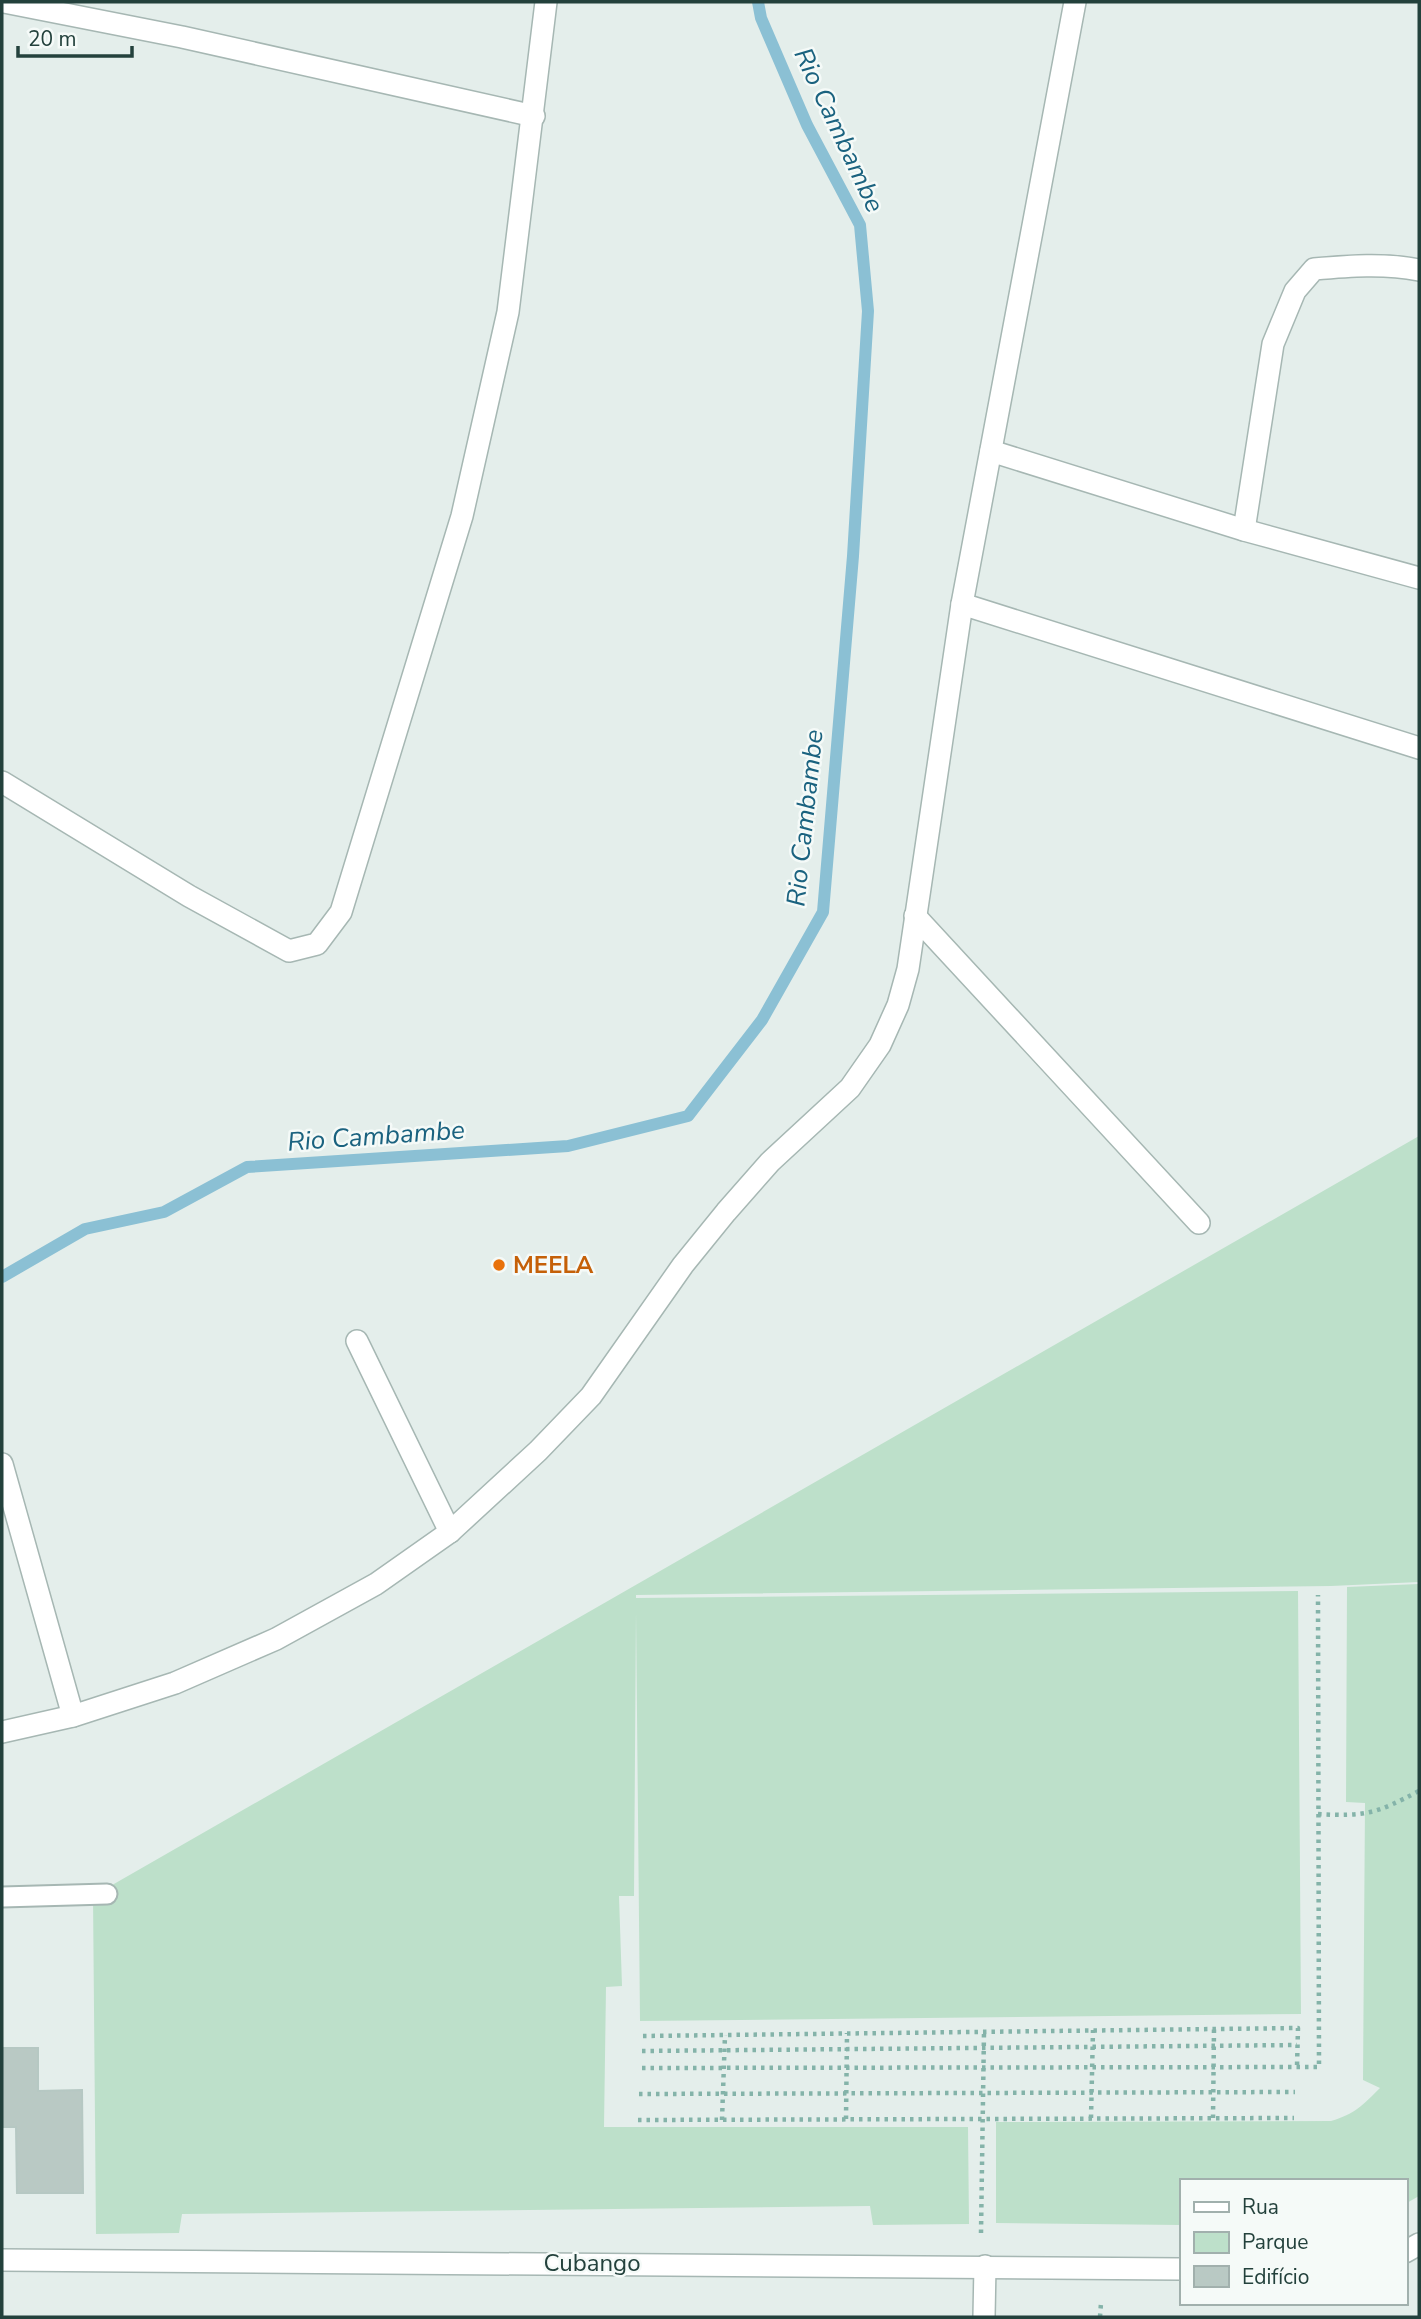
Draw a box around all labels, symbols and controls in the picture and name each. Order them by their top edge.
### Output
scale bar [18,14,131,58]
text: 20 m [28,25,77,53]
water label: Rio Cambambe [786,42,893,218]
water label: Rio Cambambe [778,728,832,908]
water label: Rio Cambambe [286,1112,466,1160]
place label: MEELA [513,1249,594,1281]
marker: MEELA [491,1257,507,1273]
legend [1180,2179,1407,2305]
text: Rua [1242,2193,1279,2221]
text: Parque [1242,2228,1309,2256]
street label: Cubango [543,2247,641,2279]
text: Edifício [1242,2263,1309,2291]

